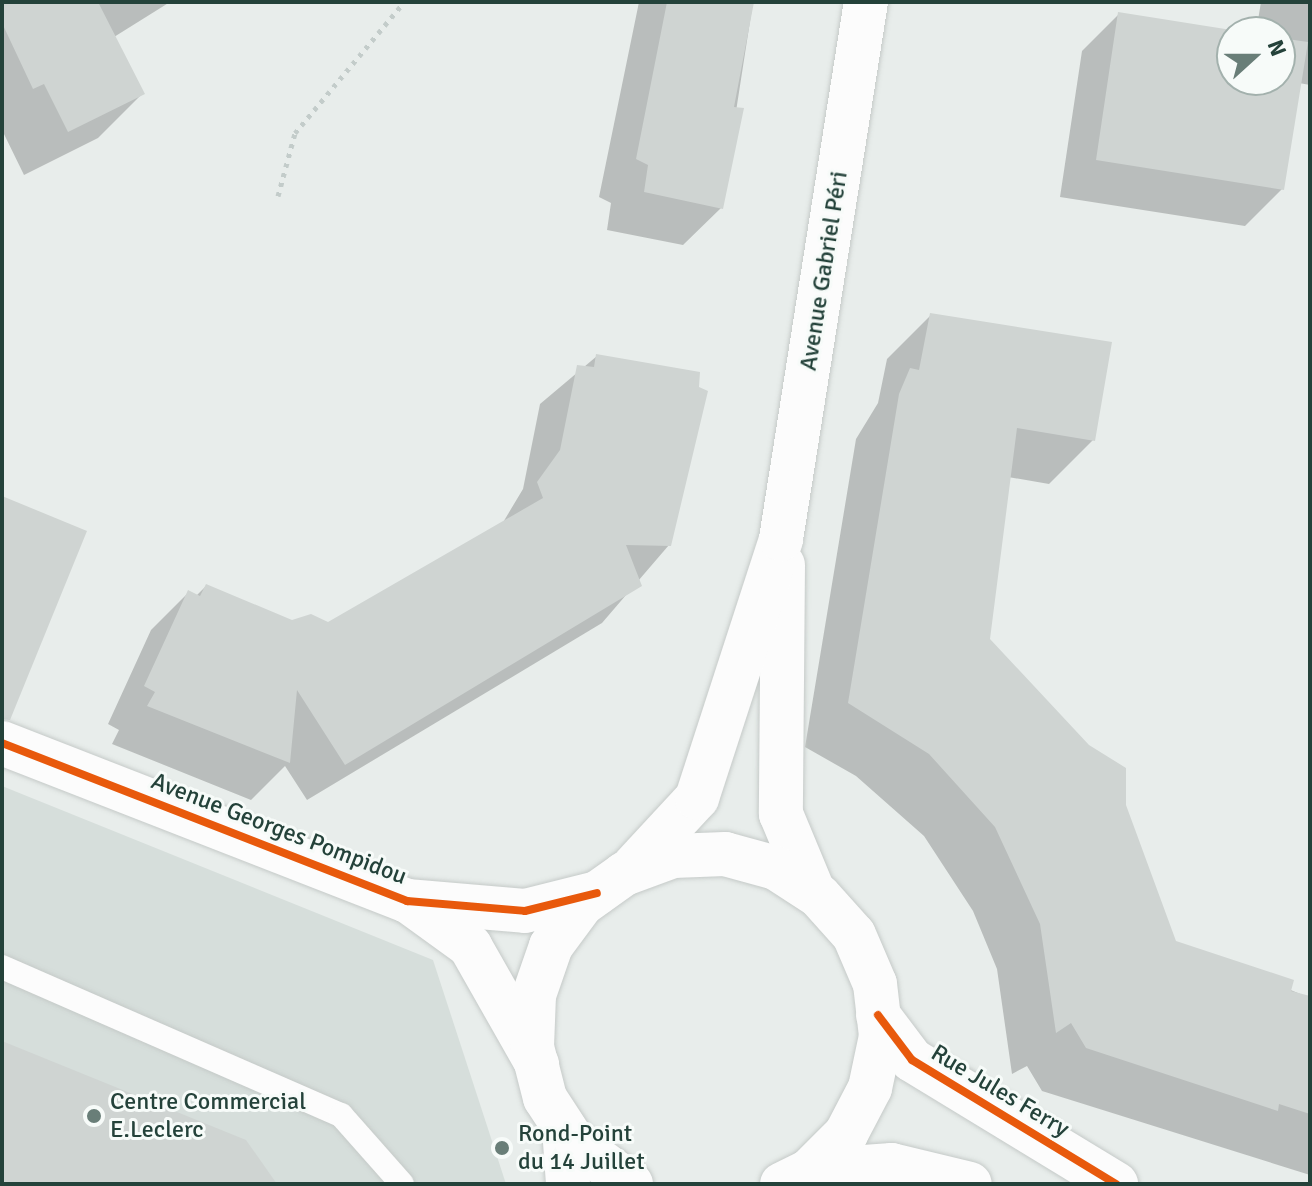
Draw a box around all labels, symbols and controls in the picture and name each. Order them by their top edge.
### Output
north arrow [1216,16,1296,96]
text: N [1262,36,1292,60]
street label: Avenue Gabriel Péri [794,169,854,373]
street label: Avenue Georges Pompidou [147,767,411,891]
street label: Rue Jules Ferry [926,1038,1074,1144]
place label: Centre Commercial E.Leclerc [110,1088,306,1144]
marker: Centre Commercial E.Leclerc [85,1107,103,1125]
place label: Rond-Point du 14 Juillet [518,1120,645,1176]
marker: Rond-Point du 14 Juillet [493,1139,511,1157]

